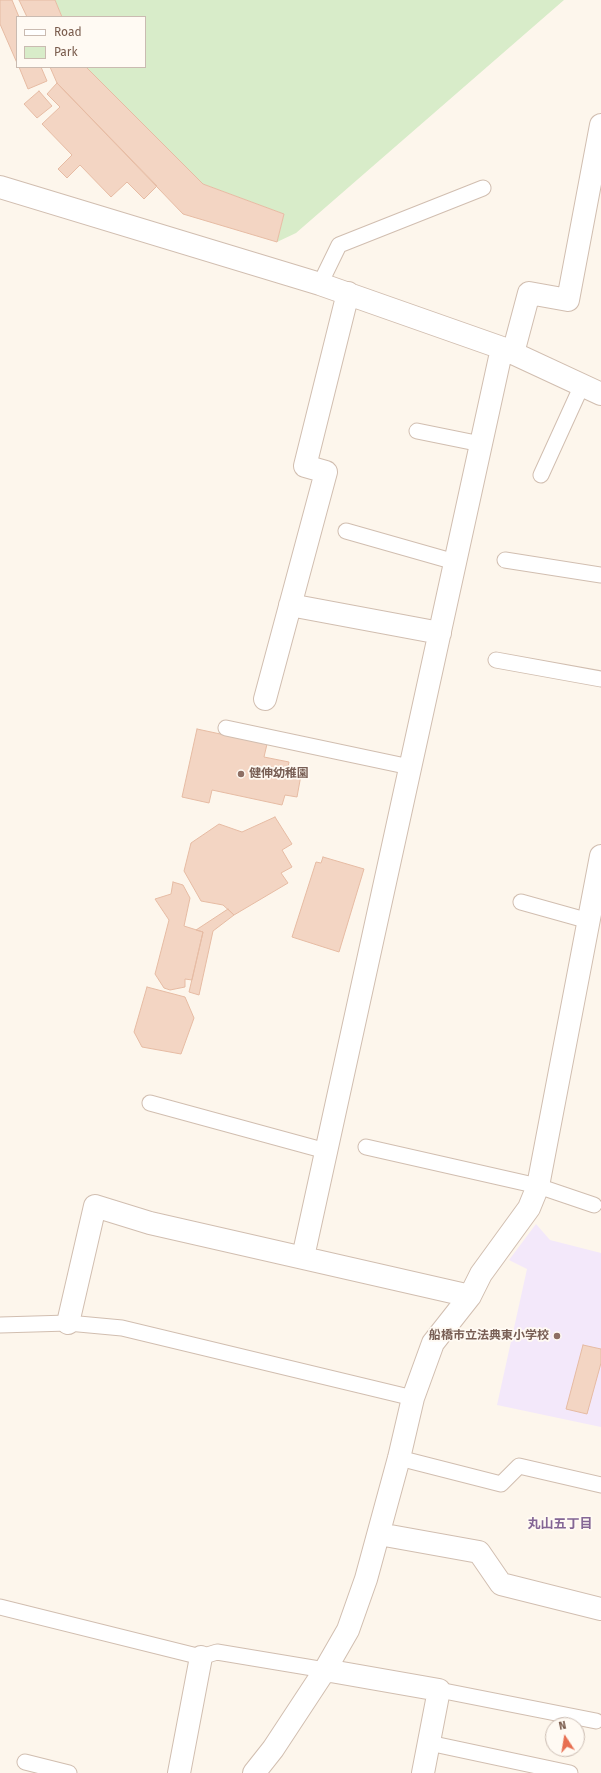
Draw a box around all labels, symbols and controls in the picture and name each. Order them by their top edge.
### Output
legend [16,16,146,68]
text: Road [54,25,82,39]
text: Park [54,45,78,59]
place label: 健伸幼稚園 [249,767,309,781]
marker: 健伸幼稚園 [236,769,246,779]
place label: 船橋市立法典東小学校 [429,1329,549,1343]
marker: 船橋市立法典東小学校 [552,1331,562,1341]
district label: 丸山五丁目 [528,1516,592,1532]
north arrow [545,1717,585,1757]
text: N [558,1719,568,1733]

